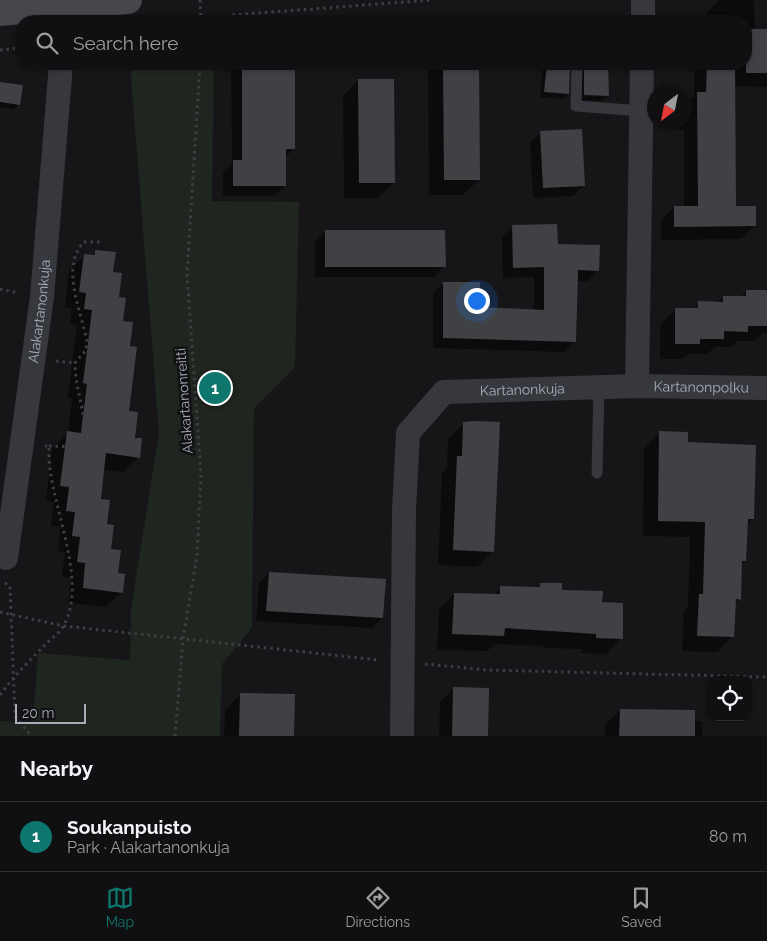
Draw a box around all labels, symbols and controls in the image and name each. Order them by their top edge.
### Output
search box [15,15,752,70]
icon: search [33,29,61,57]
text: Search here [73,32,179,54]
north arrow [647,85,692,130]
street label: Alakartanonkuja [25,259,53,364]
your location [464,288,490,314]
street label: Alakartanonreitti [172,347,196,455]
pin: 1 [199,369,231,407]
street label: Kartanonpolku [654,378,749,396]
street label: Kartanonkuja [479,380,565,399]
map controls [707,676,752,721]
button: locate [707,676,752,721]
scale bar [15,701,86,724]
text: 20 m [22,705,54,721]
text: Nearby [20,756,93,781]
text: Soukanpuisto [67,816,191,838]
text: 1 [32,827,40,846]
text: 80 m [709,827,747,846]
text: Park · Alakartanonkuja [67,838,230,857]
tab: Map [106,884,134,930]
tab: Directions [345,884,410,930]
tab: Saved [621,884,661,930]

